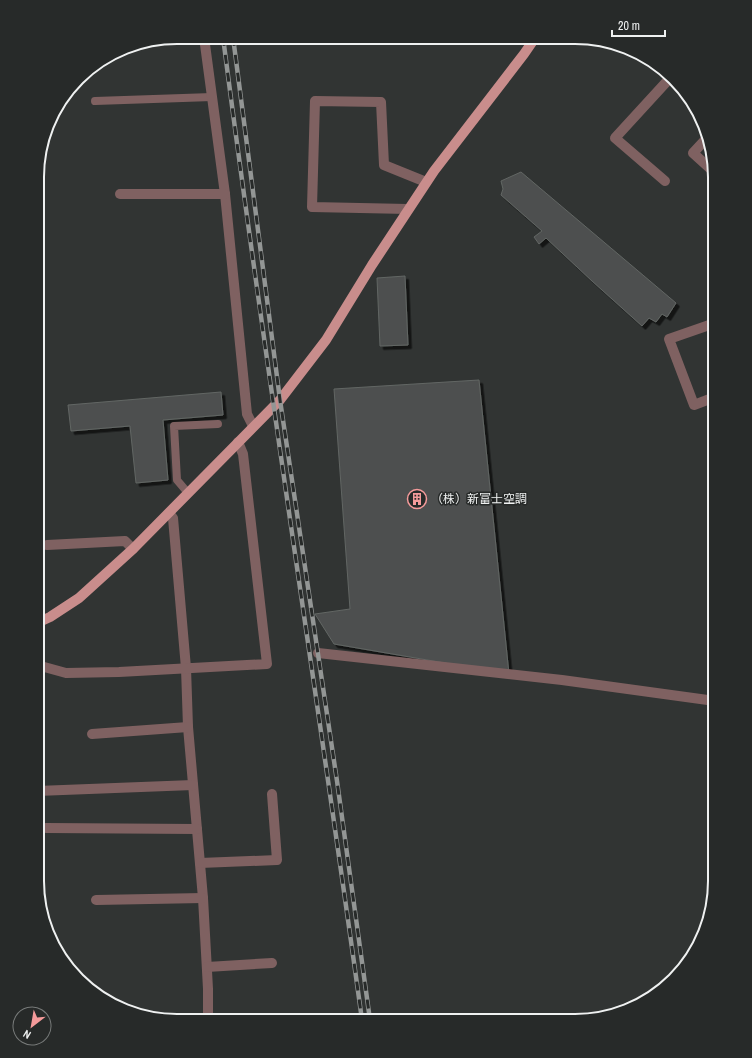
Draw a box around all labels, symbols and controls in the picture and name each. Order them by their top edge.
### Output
scale bar [612,12,665,38]
text: 20 m [618,18,640,34]
building icon: （株）新富士空調 [406,488,428,510]
place label: （株）新富士空調 [431,491,527,507]
north arrow [12,1006,52,1046]
text: N [20,1027,33,1042]

